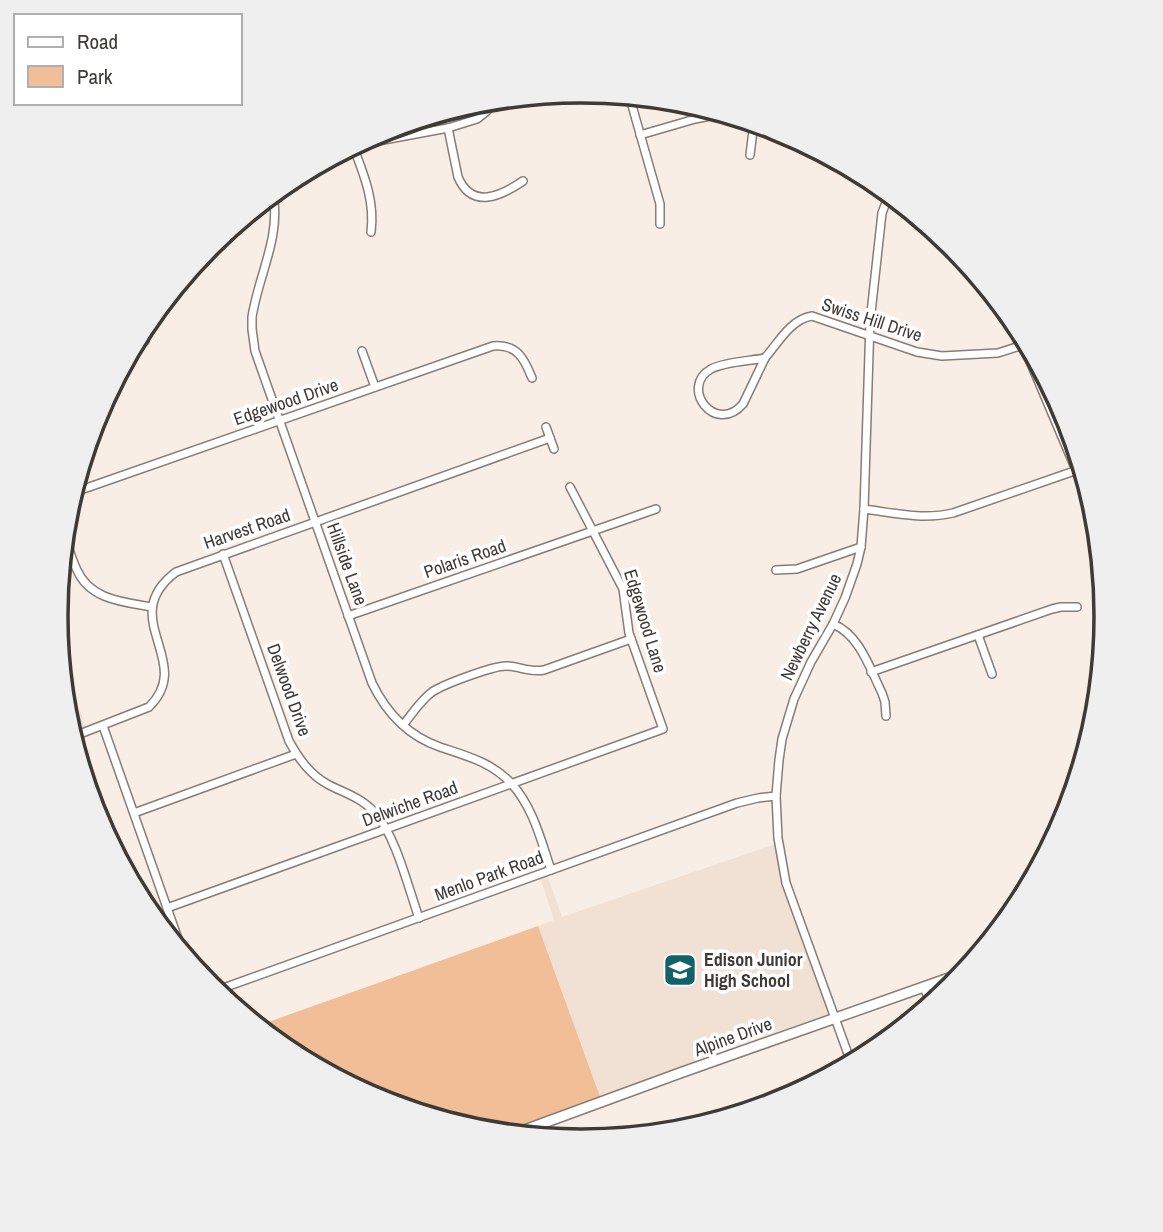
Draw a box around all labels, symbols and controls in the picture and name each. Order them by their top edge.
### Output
legend [14,14,242,105]
text: Road [77,27,118,56]
text: Park [77,62,113,91]
street label: Swiss Hill Drive [819,292,926,348]
street label: Edgewood Drive [230,372,341,431]
street label: Harvest Road [200,502,294,555]
street label: Hillside Lane [321,519,374,609]
street label: Polaris Road [420,533,509,584]
street label: Edgewood Lane [618,566,673,676]
street label: Newberry Avenue [774,569,847,685]
street label: Delwood Drive [261,640,318,740]
street label: Delwiche Road [359,775,461,832]
street label: Menlo Park Road [431,844,547,907]
place label: Edison Junior High School [704,947,803,993]
school or university icon: Edison Junior High School [661,951,699,989]
street label: Alpine Drive [689,1011,775,1063]

